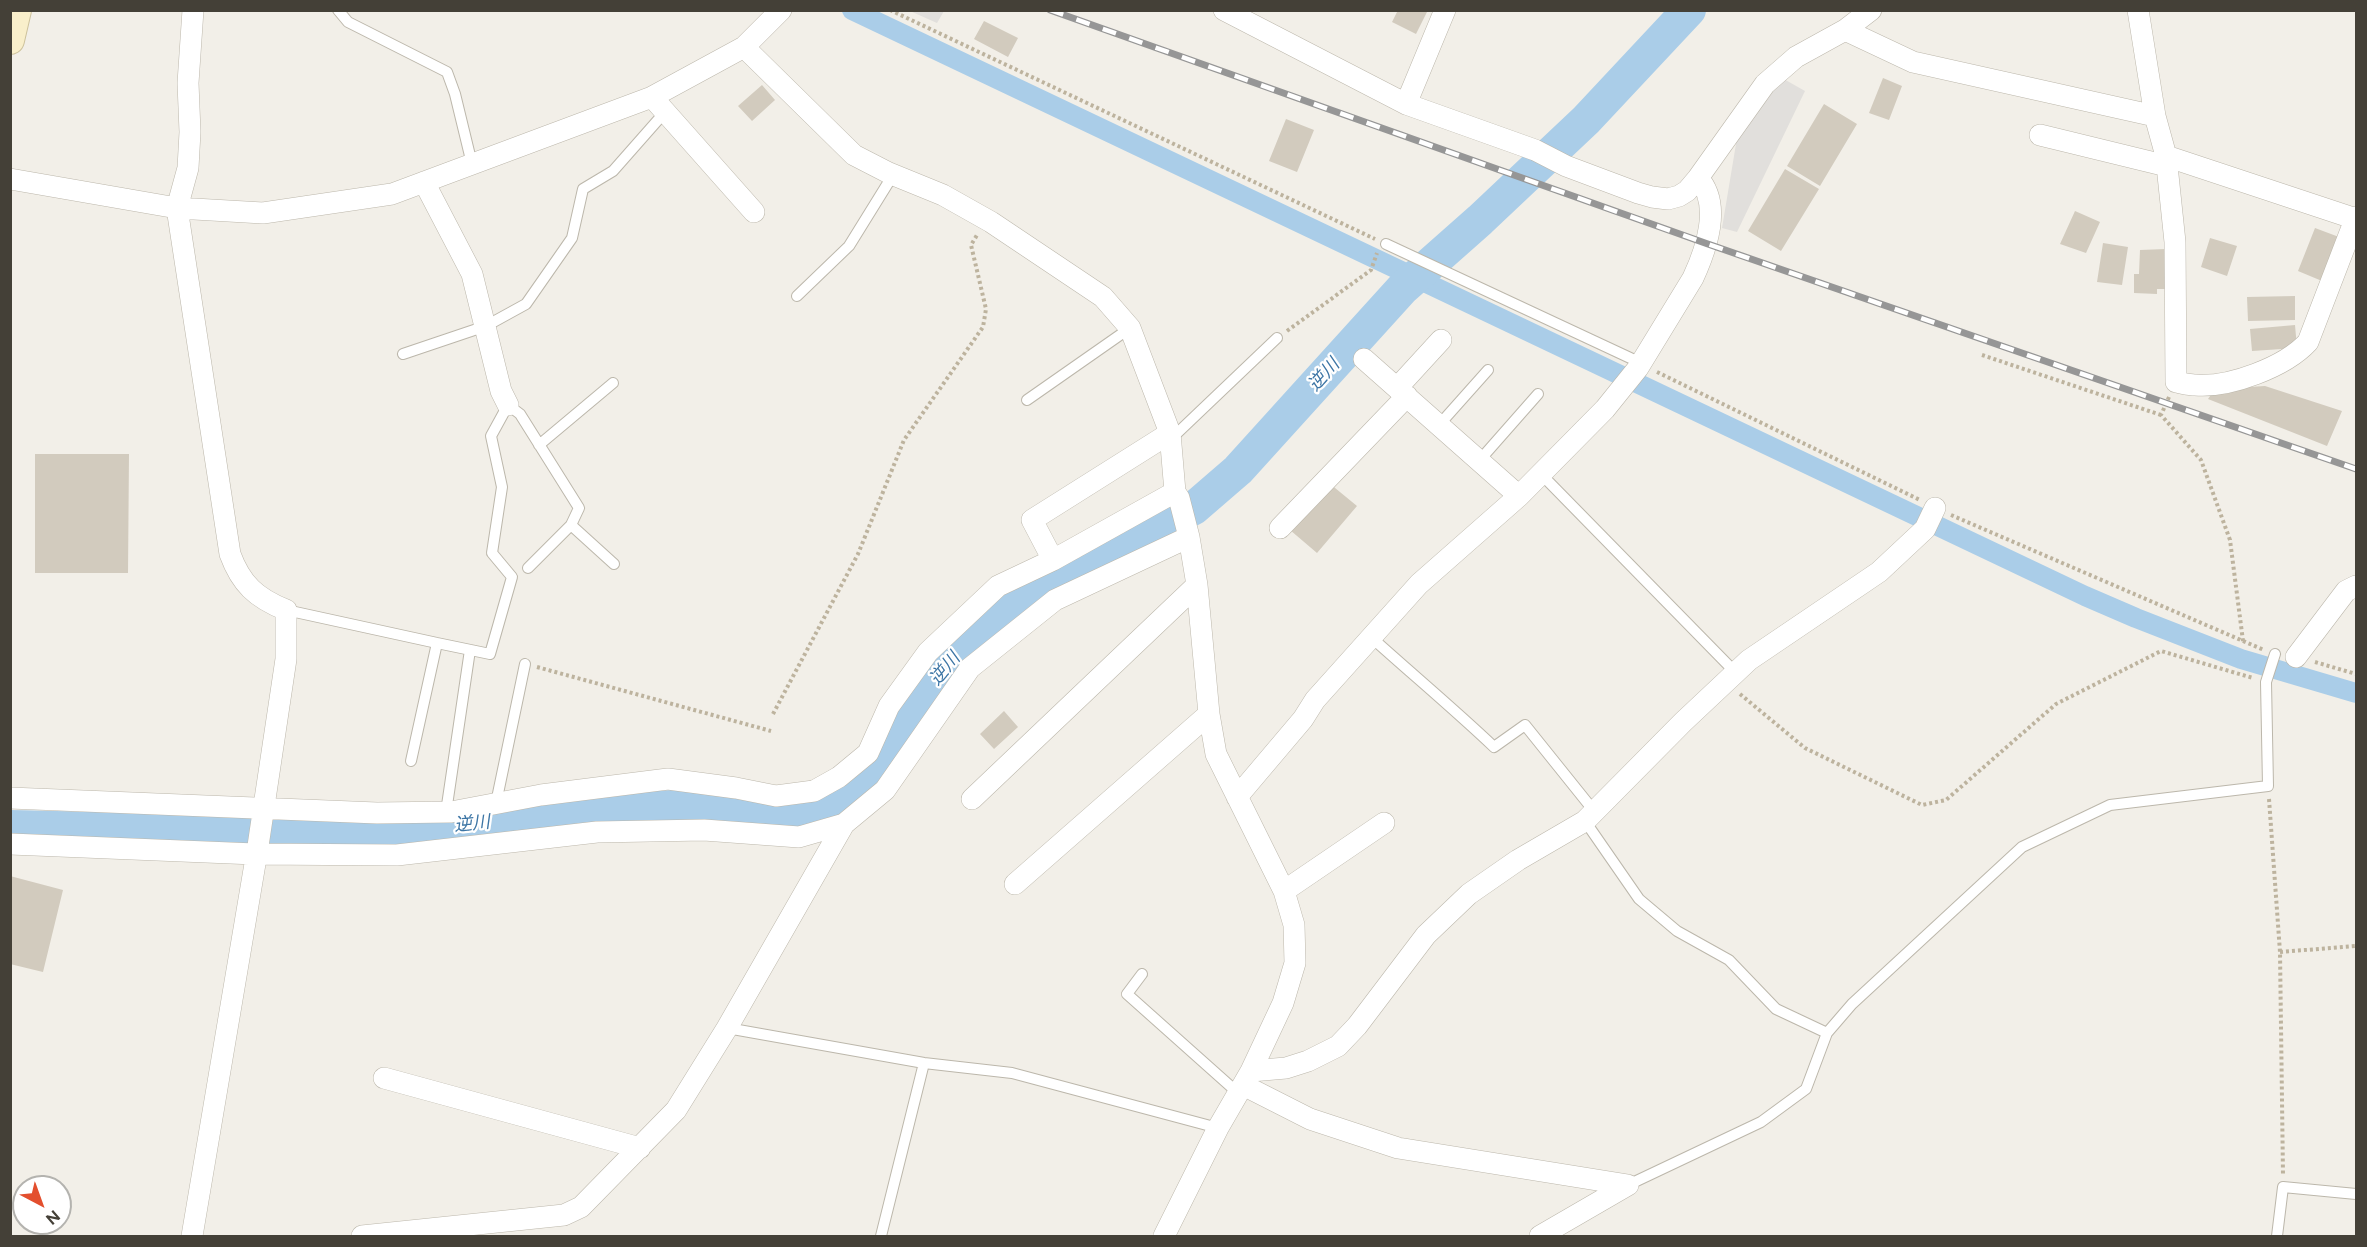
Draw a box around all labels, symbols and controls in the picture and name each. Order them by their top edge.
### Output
water label: 逆川 [1304,354,1344,396]
water label: 逆川 [925,648,965,690]
water label: 逆川 [453,811,491,837]
north arrow [12,1175,72,1235]
text: N [42,1206,64,1229]

